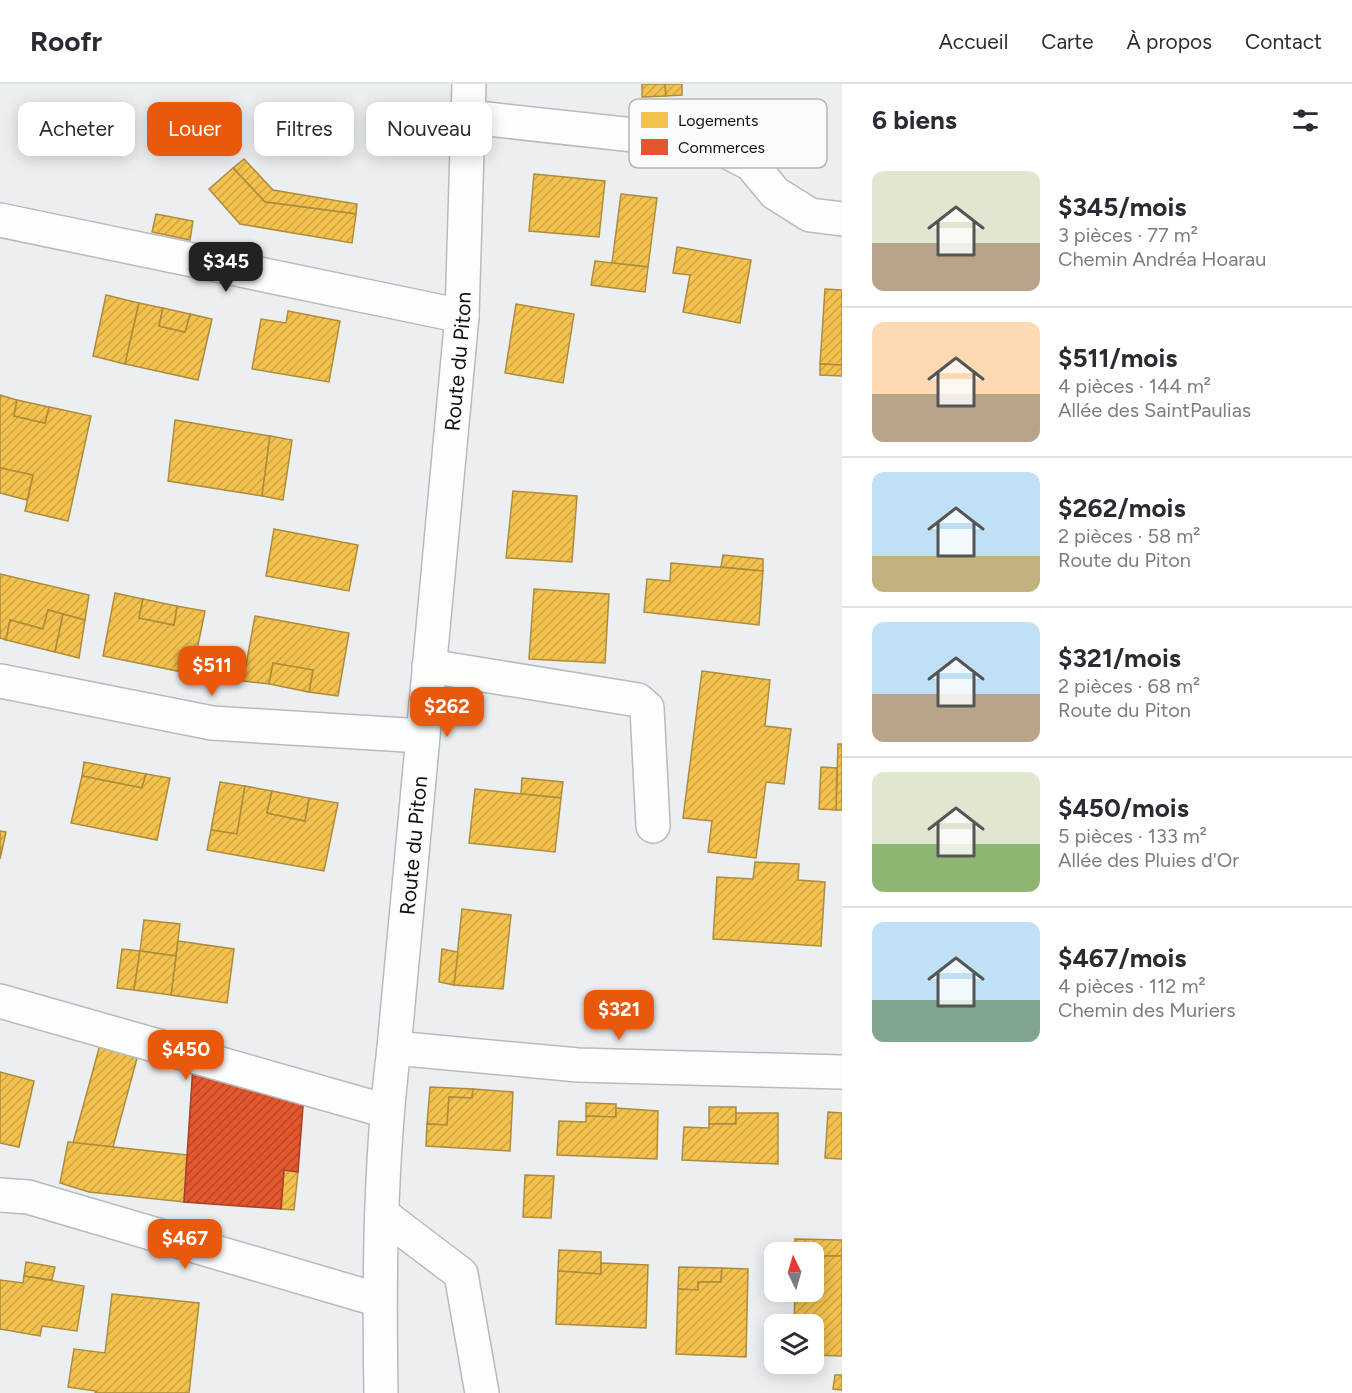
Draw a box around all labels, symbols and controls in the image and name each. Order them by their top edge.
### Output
text: Roofr [30,24,102,58]
text: Accueil [939,29,1008,54]
text: Carte [1041,29,1094,54]
text: À propos [1127,29,1212,54]
text: Contact [1245,29,1322,54]
legend [629,99,827,168]
chip: Acheter [18,102,135,156]
chip: Louer [147,102,242,156]
chip: Filtres [254,102,354,156]
chip: Nouveau [366,102,492,156]
text: 6 biens [872,104,957,136]
icon: filters [1289,104,1322,137]
text: Logements [678,111,759,130]
text: Commerces [678,138,765,157]
text: $345/mois [1058,191,1186,223]
icon: home [920,195,992,267]
text: 3 pièces · 77 m² [1058,223,1198,247]
pin: $345 [190,242,262,293]
text: Chemin Andréa Hoarau [1058,247,1266,271]
text: $345 [203,249,249,273]
street label: Route du Piton [439,291,475,432]
text: $511/mois [1058,342,1177,374]
icon: home [920,346,992,418]
text: 4 pièces · 144 m² [1058,374,1211,398]
text: Allée des SaintPaulias [1058,398,1251,422]
text: $262/mois [1058,492,1186,524]
icon: home [920,496,992,568]
text: 2 pièces · 58 m² [1058,524,1201,548]
text: Route du Piton [1058,548,1191,572]
text: $321/mois [1058,642,1181,674]
pin: $511 [176,646,248,697]
icon: home [920,646,992,718]
text: $511 [192,653,232,677]
text: 2 pièces · 68 m² [1058,674,1200,698]
pin: $262 [411,687,483,738]
text: $262 [424,694,470,718]
text: Route du Piton [1058,698,1191,722]
street label: Route du Piton [394,775,432,916]
text: $450/mois [1058,792,1189,824]
icon: home [920,796,992,868]
text: 5 pièces · 133 m² [1058,824,1207,848]
text: Allée des Pluies d'Or [1058,848,1239,872]
text: $467/mois [1058,942,1186,974]
icon: home [920,946,992,1018]
text: 4 pièces · 112 m² [1058,974,1206,998]
pin: $321 [583,990,655,1041]
text: $321 [598,997,640,1021]
text: Chemin des Muriers [1058,998,1236,1022]
pin: $450 [150,1030,222,1081]
text: $450 [162,1037,210,1061]
pin: $467 [149,1219,221,1270]
text: $467 [162,1226,208,1250]
north arrow [764,1242,824,1302]
map controls [764,1242,824,1374]
button: layers [764,1314,824,1374]

